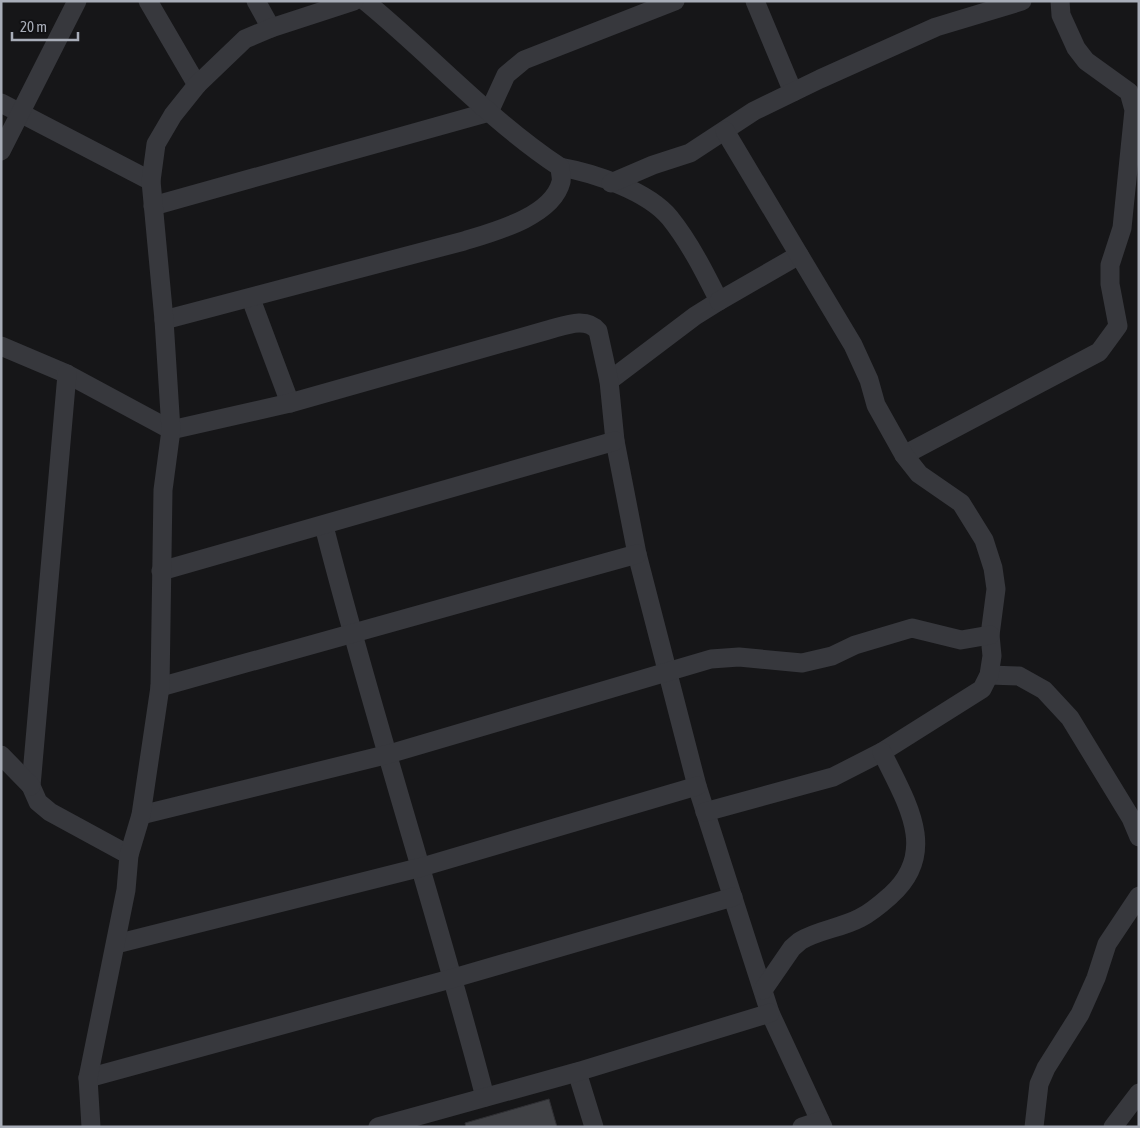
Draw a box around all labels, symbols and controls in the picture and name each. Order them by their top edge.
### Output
scale bar [12,10,79,42]
text: 20 m [20,18,47,35]

